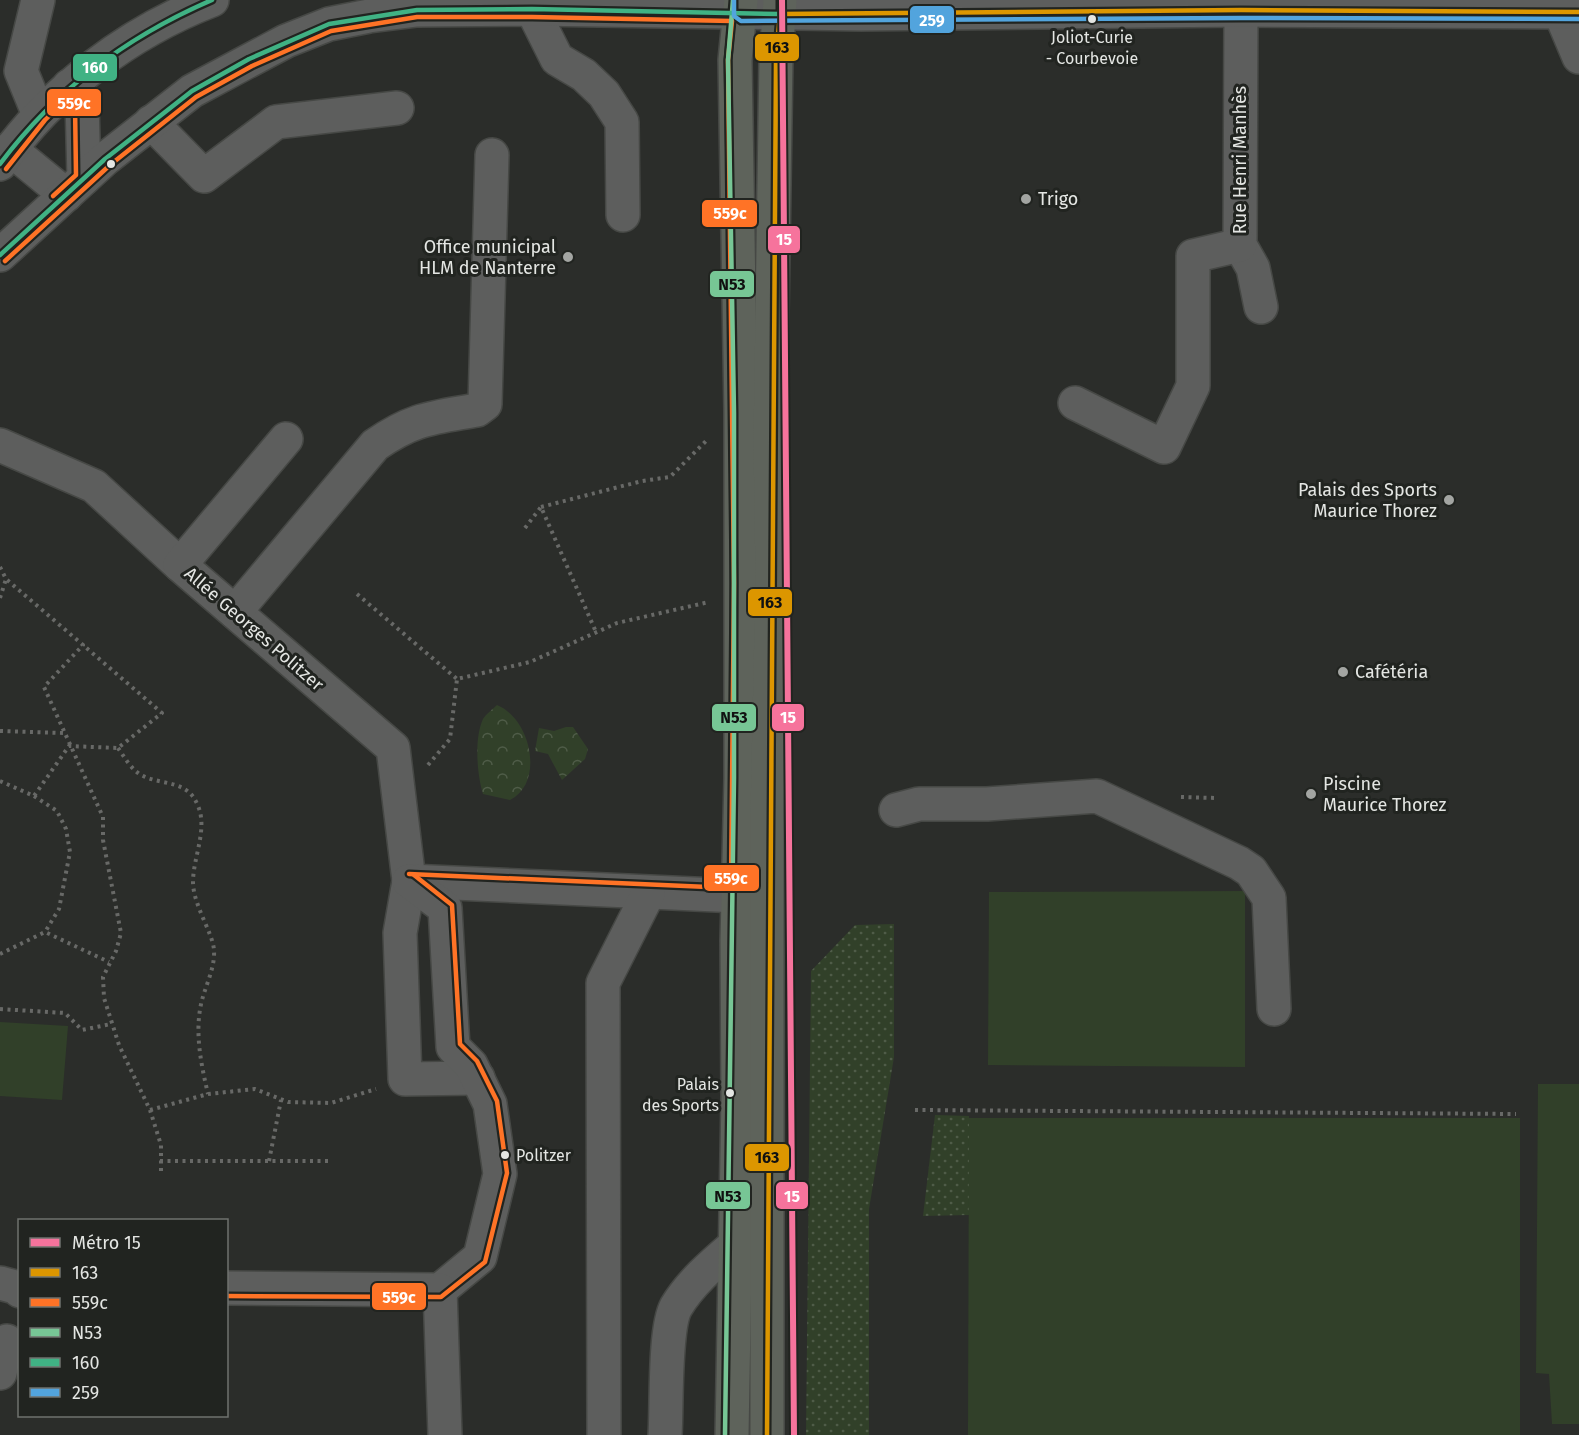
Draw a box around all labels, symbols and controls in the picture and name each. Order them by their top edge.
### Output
line badge: 259 [909,5,955,34]
text: 259 [919,11,945,30]
marker: Joliot-Curie - Courbevoie [1086,13,1098,25]
place label: Joliot-Curie - Courbevoie [1046,28,1138,68]
line badge: 163 [754,33,800,62]
text: 163 [765,38,789,57]
line badge: 160 [72,53,118,82]
text: 160 [82,58,108,77]
street label: Rue Henri Manhès [1229,86,1251,234]
line badge: 559c [46,88,102,117]
text: 559c [57,94,91,113]
unlabelled marker [105,158,117,170]
place label: Trigo [1038,188,1078,210]
marker: Trigo [1019,192,1033,206]
line badge: 559c [701,199,758,228]
text: 559c [713,204,747,223]
line badge: 15 [767,225,801,254]
text: 15 [776,230,792,249]
place label: Office municipal HLM de Nanterre [419,236,556,279]
marker: Office municipal HLM de Nanterre [561,250,575,264]
line badge: N53 [709,270,755,298]
text: N53 [718,275,746,294]
place label: Palais des Sports Maurice Thorez [1298,479,1437,522]
marker: Palais des Sports Maurice Thorez [1442,493,1456,507]
street label: Allée Georges Politzer [180,563,328,696]
line badge: 163 [747,588,793,617]
text: 163 [758,593,782,612]
place label: Cafétéria [1355,661,1428,683]
marker: Cafétéria [1336,665,1350,679]
line badge: N53 [711,703,757,732]
line badge: 15 [771,703,805,732]
text: N53 [720,708,748,727]
text: 15 [780,708,796,727]
place label: Piscine Maurice Thorez [1323,773,1447,816]
marker: Piscine Maurice Thorez [1304,787,1318,801]
line badge: 559c [703,864,760,892]
text: 559c [714,869,748,888]
place label: Palais des Sports [642,1075,719,1115]
marker: Palais des Sports [724,1087,736,1099]
line badge: 163 [744,1143,790,1172]
place label: Politzer [516,1146,572,1165]
text: 163 [755,1148,779,1167]
marker: Politzer [499,1149,511,1161]
line badge: N53 [705,1181,751,1210]
line badge: 15 [775,1181,809,1210]
text: N53 [714,1187,742,1206]
text: 15 [784,1187,800,1206]
legend [18,1219,228,1417]
text: Métro 15 [72,1232,141,1254]
text: 163 [72,1262,98,1284]
line badge: 559c [371,1282,427,1311]
text: 559c [382,1288,416,1307]
text: 559c [72,1292,108,1314]
text: N53 [72,1322,102,1344]
text: 160 [72,1352,99,1374]
text: 259 [72,1382,99,1404]

